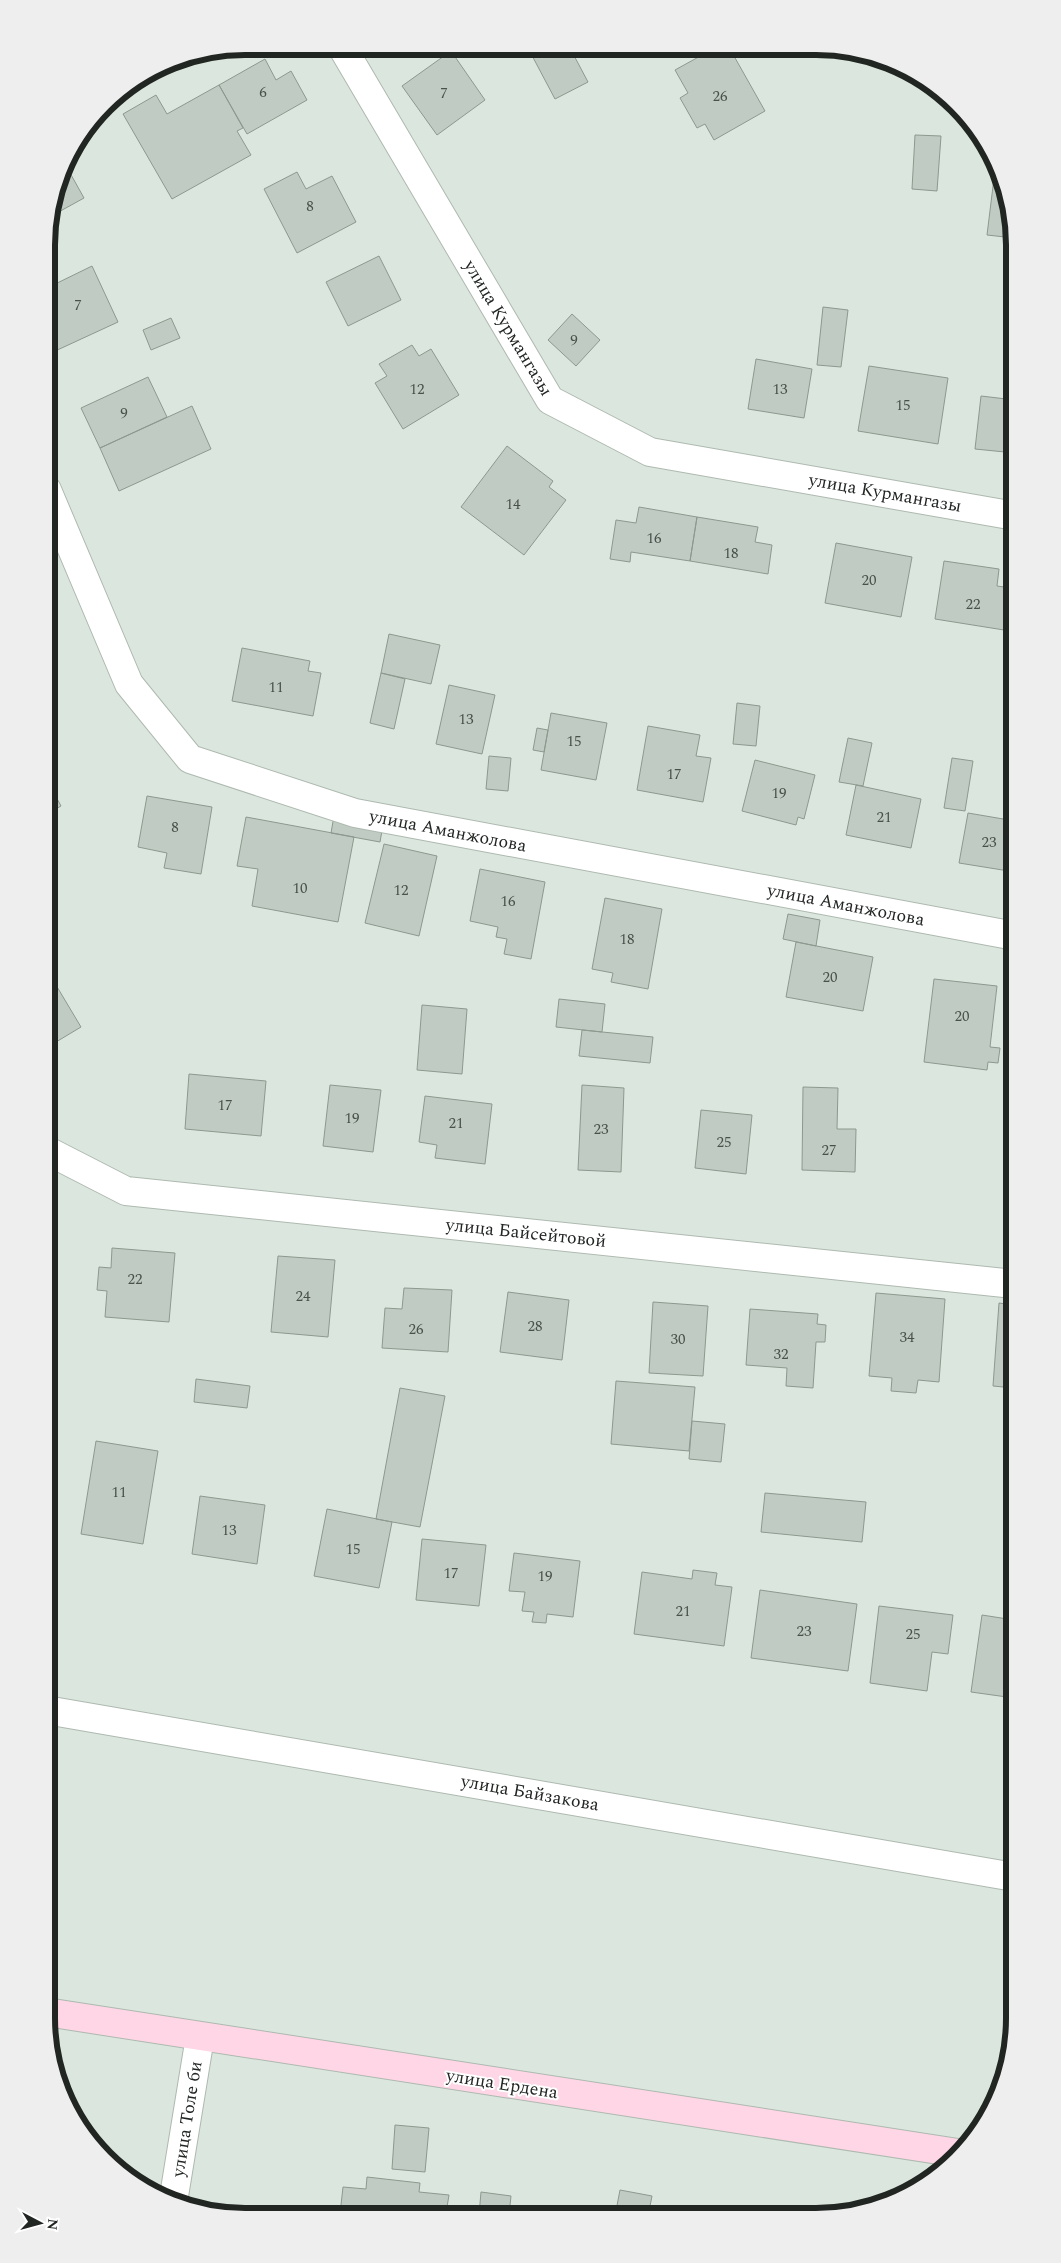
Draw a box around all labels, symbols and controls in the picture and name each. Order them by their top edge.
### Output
house number: 6 [259,81,267,104]
house number: 7 [440,82,448,105]
house number: 26 [712,85,728,108]
house number: 8 [306,195,314,218]
street label: улица Курмангазы [456,254,559,401]
house number: 7 [74,294,82,317]
house number: 9 [570,329,578,352]
house number: 12 [409,378,425,401]
house number: 13 [772,378,788,401]
house number: 15 [895,394,911,417]
house number: 9 [120,402,128,425]
street label: улица Курмангазы [806,466,964,520]
house number: 14 [505,493,521,516]
house number: 16 [646,527,662,550]
house number: 18 [723,542,739,565]
house number: 20 [861,569,877,592]
house number: 22 [965,593,981,616]
house number: 11 [268,676,284,699]
house number: 13 [458,708,474,731]
house number: 15 [566,730,582,753]
house number: 17 [666,763,682,786]
house number: 19 [771,782,787,805]
street label: улица Аманжолова [366,802,529,860]
house number: 21 [876,806,892,829]
house number: 8 [171,816,179,839]
house number: 23 [981,831,997,854]
street label: улица Аманжолова [764,876,927,934]
house number: 10 [292,877,308,900]
house number: 12 [393,879,409,902]
house number: 16 [500,890,516,913]
house number: 18 [619,928,635,951]
house number: 20 [822,966,838,989]
house number: 20 [954,1005,970,1028]
house number: 17 [217,1094,233,1117]
house number: 19 [344,1107,360,1130]
house number: 21 [448,1112,464,1135]
house number: 23 [593,1118,609,1141]
house number: 25 [716,1131,732,1154]
house number: 27 [821,1139,837,1162]
street label: улица Байсейтовой [443,1211,608,1255]
house number: 22 [127,1268,143,1291]
house number: 24 [295,1285,311,1308]
house number: 28 [527,1315,543,1338]
house number: 26 [408,1318,424,1341]
house number: 34 [899,1326,915,1349]
house number: 30 [670,1328,686,1351]
house number: 32 [773,1343,789,1366]
house number: 11 [111,1481,127,1504]
house number: 13 [221,1519,237,1542]
house number: 15 [345,1538,361,1561]
house number: 17 [443,1562,459,1585]
house number: 19 [537,1565,553,1588]
house number: 21 [675,1600,691,1623]
house number: 23 [796,1620,812,1643]
house number: 25 [905,1623,921,1646]
street label: улица Байзакова [458,1767,601,1818]
street label: улица Толе би [164,2059,210,2180]
street label: улица Ердена [443,2062,560,2106]
north arrow [15,2198,65,2248]
text: N [41,2218,63,2231]

